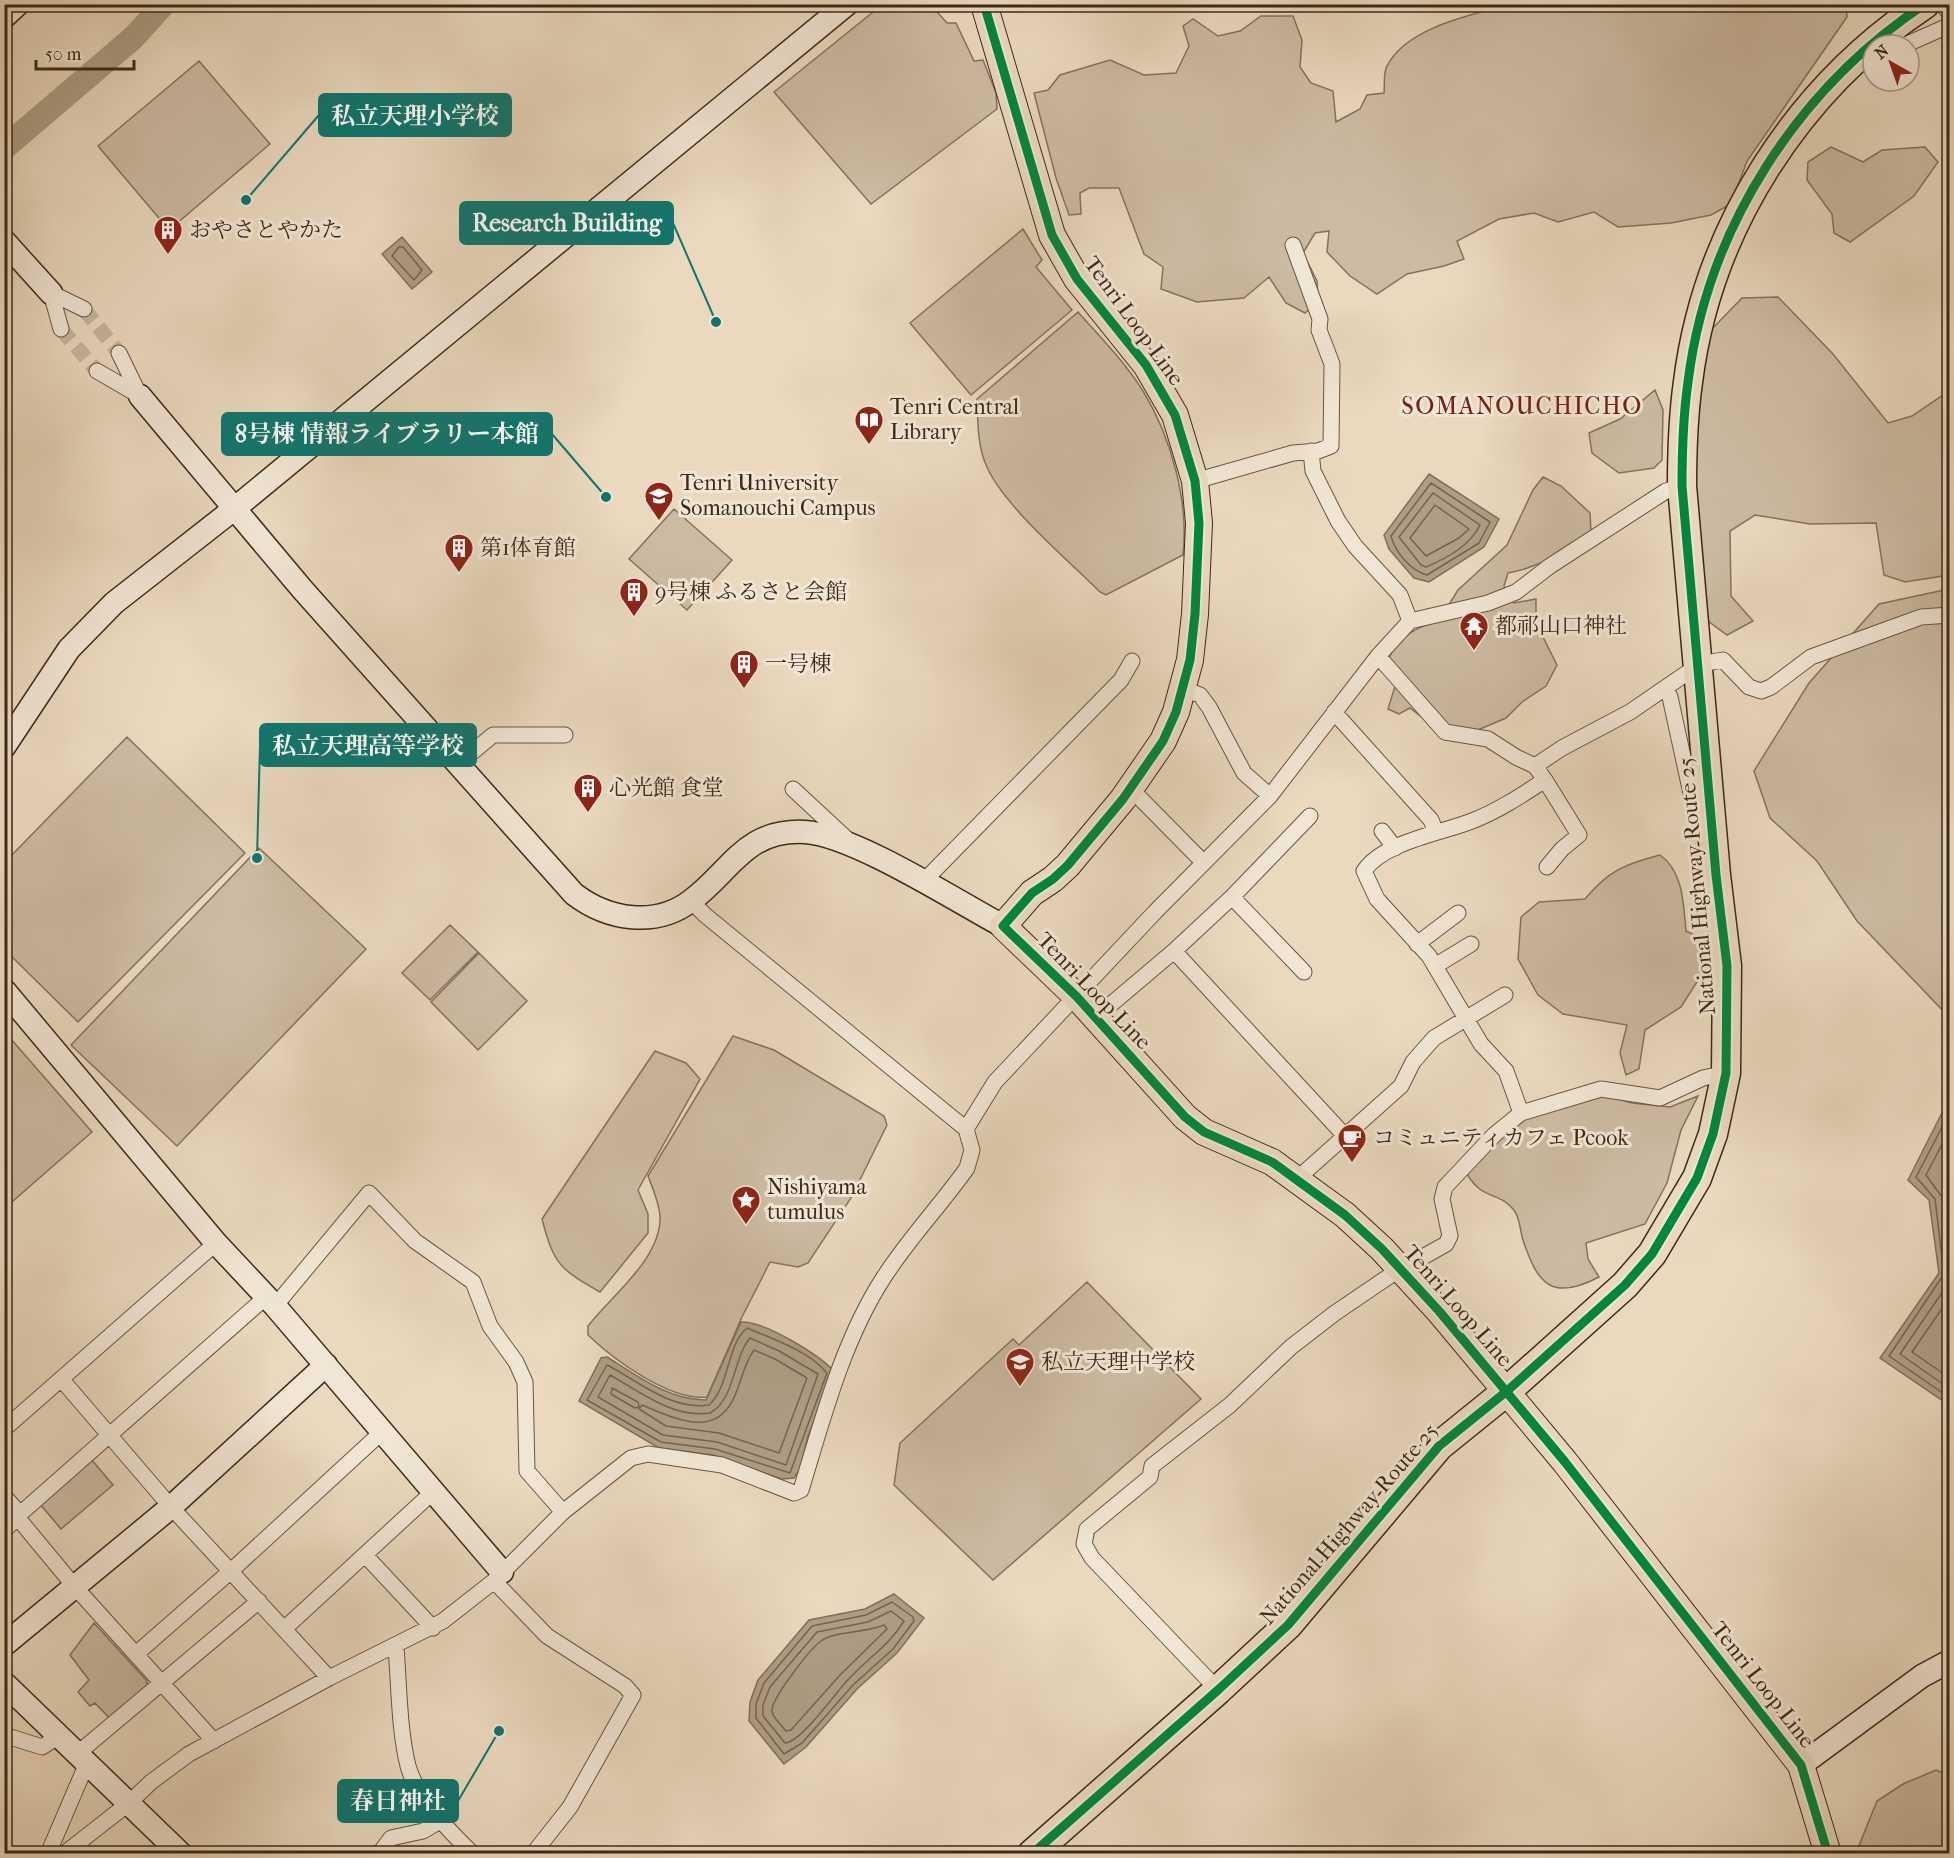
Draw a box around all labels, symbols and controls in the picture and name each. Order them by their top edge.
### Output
scale bar [36,33,134,71]
north arrow [1861,33,1921,93]
text: N [1871,40,1893,63]
text: 50 m [45,44,82,65]
callout: 私立天理小学校 [319,94,511,136]
text: 私立天理小学校 [331,102,499,130]
callout: Research Building [460,202,673,244]
text: Research Building [472,209,663,237]
building icon: おやさとやかた [152,214,184,256]
place label: おやさとやかた [189,217,343,243]
street label: Tenri Loop Line [1079,252,1190,391]
district label: SOMANOUCHICHO [1401,392,1643,420]
place label: Tenri Central Library [890,394,1019,445]
library icon: Tenri Central Library [853,404,885,446]
callout: 8号棟 情報ライブラリー本館 [222,413,552,455]
text: 8号棟 情報ライブラリー本館 [235,420,539,448]
place label: Tenri University Somanouchi Campus [680,470,876,521]
school or university icon: Tenri University Somanouchi Campus [643,480,675,522]
building icon: 第1体育館 [443,532,475,574]
place label: 第1体育館 [480,535,576,561]
building icon: 9号棟 ふるさと会館 [618,576,650,618]
place label: 9号棟 ふるさと会館 [655,579,847,605]
temple icon: 都祁山口神社 [1458,610,1490,652]
place label: 都祁山口神社 [1495,613,1627,639]
building icon: 一号棟 [728,648,760,690]
place label: 一号棟 [765,651,831,677]
callout: 私立天理高等学校 [260,724,476,766]
text: 私立天理高等学校 [272,732,464,760]
street label: National Highway Route 25 [1673,756,1721,1016]
building icon: 心光館 食堂 [572,772,604,814]
place label: 心光館 食堂 [609,775,724,801]
street label: Tenri Loop Line [1032,927,1157,1055]
cafe icon: コミュニティカフェ Pcook [1336,1122,1368,1164]
place label: コミュニティカフェ Pcook [1373,1125,1629,1151]
place label: Nishiyama tumulus [767,1174,867,1225]
place icon: Nishiyama tumulus [730,1184,762,1226]
street label: Tenri Loop Line [1398,1240,1518,1372]
school or university icon: 私立天理中学校 [1004,1346,1036,1388]
place label: 私立天理中学校 [1041,1349,1195,1375]
street label: National Highway Route 25 [1254,1418,1444,1630]
street label: Tenri Loop Line [1706,1617,1820,1753]
callout: 春日神社 [338,1780,458,1822]
text: 春日神社 [350,1787,446,1815]

